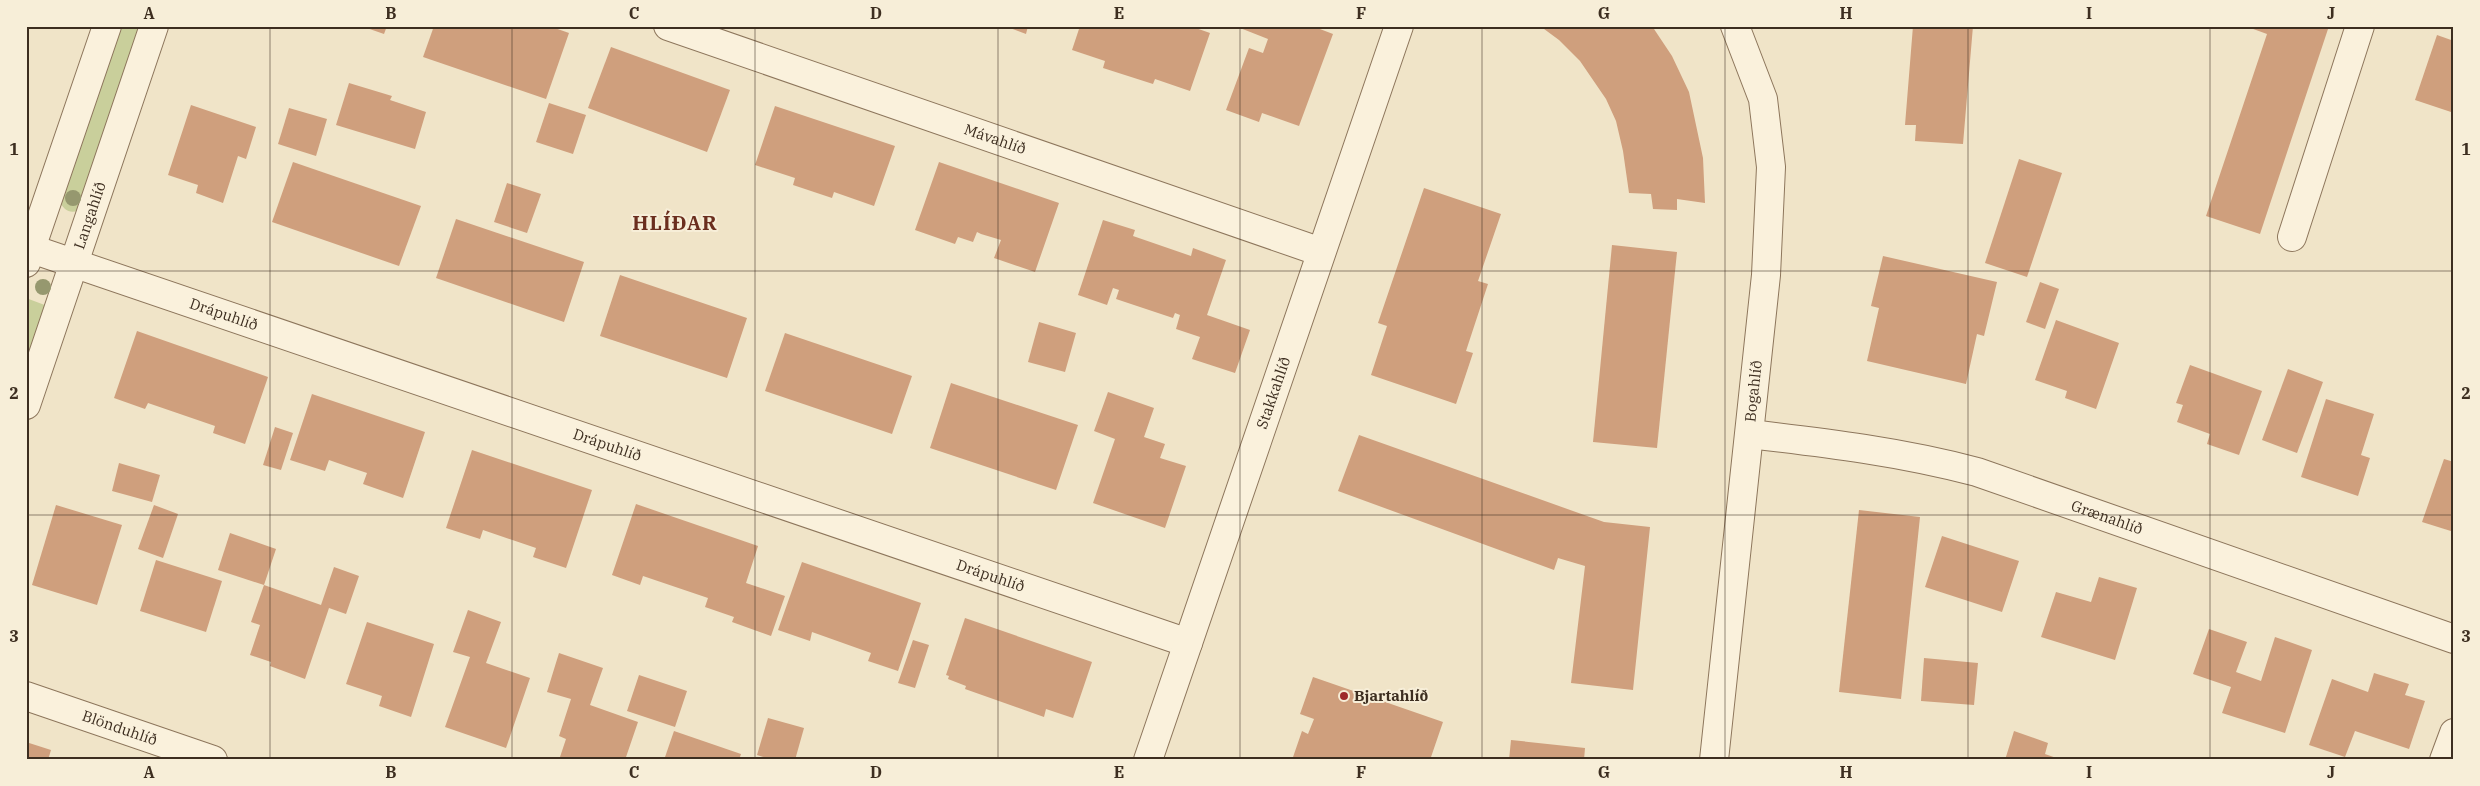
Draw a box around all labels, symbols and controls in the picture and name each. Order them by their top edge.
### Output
text: A [143,3,155,23]
text: B [385,3,397,23]
text: C [629,3,639,23]
text: D [870,3,882,23]
text: E [1114,3,1124,23]
text: F [1356,3,1366,23]
text: G [1598,3,1610,23]
text: H [1840,3,1853,23]
text: I [2086,3,2092,23]
text: J [2327,3,2335,23]
street label: Mávahlíð [962,119,1029,158]
text: 1 [9,139,19,159]
text: 1 [2461,139,2471,159]
street label: Langahlíð [69,179,110,252]
district label: HLÍÐAR [632,209,718,236]
street label: Drápuhlíð [187,293,261,334]
street label: Stakkahlíð [1252,354,1294,431]
street label: Bogahlíð [1740,359,1766,423]
text: 2 [9,383,19,403]
text: 2 [2461,383,2471,403]
street label: Drápuhlíð [571,424,644,465]
street label: Grænahlíð [2069,496,2145,538]
street label: Drápuhlíð [954,555,1027,596]
text: 3 [9,626,19,646]
text: 3 [2461,626,2471,646]
place label: Bjartahlíð [1354,686,1428,705]
marker: Bjartahlíð [1338,690,1350,702]
street label: Blönduhlíð [80,706,160,749]
text: A [143,762,155,782]
text: B [385,762,397,782]
text: C [629,762,639,782]
text: D [870,762,882,782]
text: E [1114,762,1124,782]
text: F [1356,762,1366,782]
text: G [1598,762,1610,782]
text: H [1840,762,1853,782]
text: I [2086,762,2092,782]
text: J [2327,762,2335,782]

